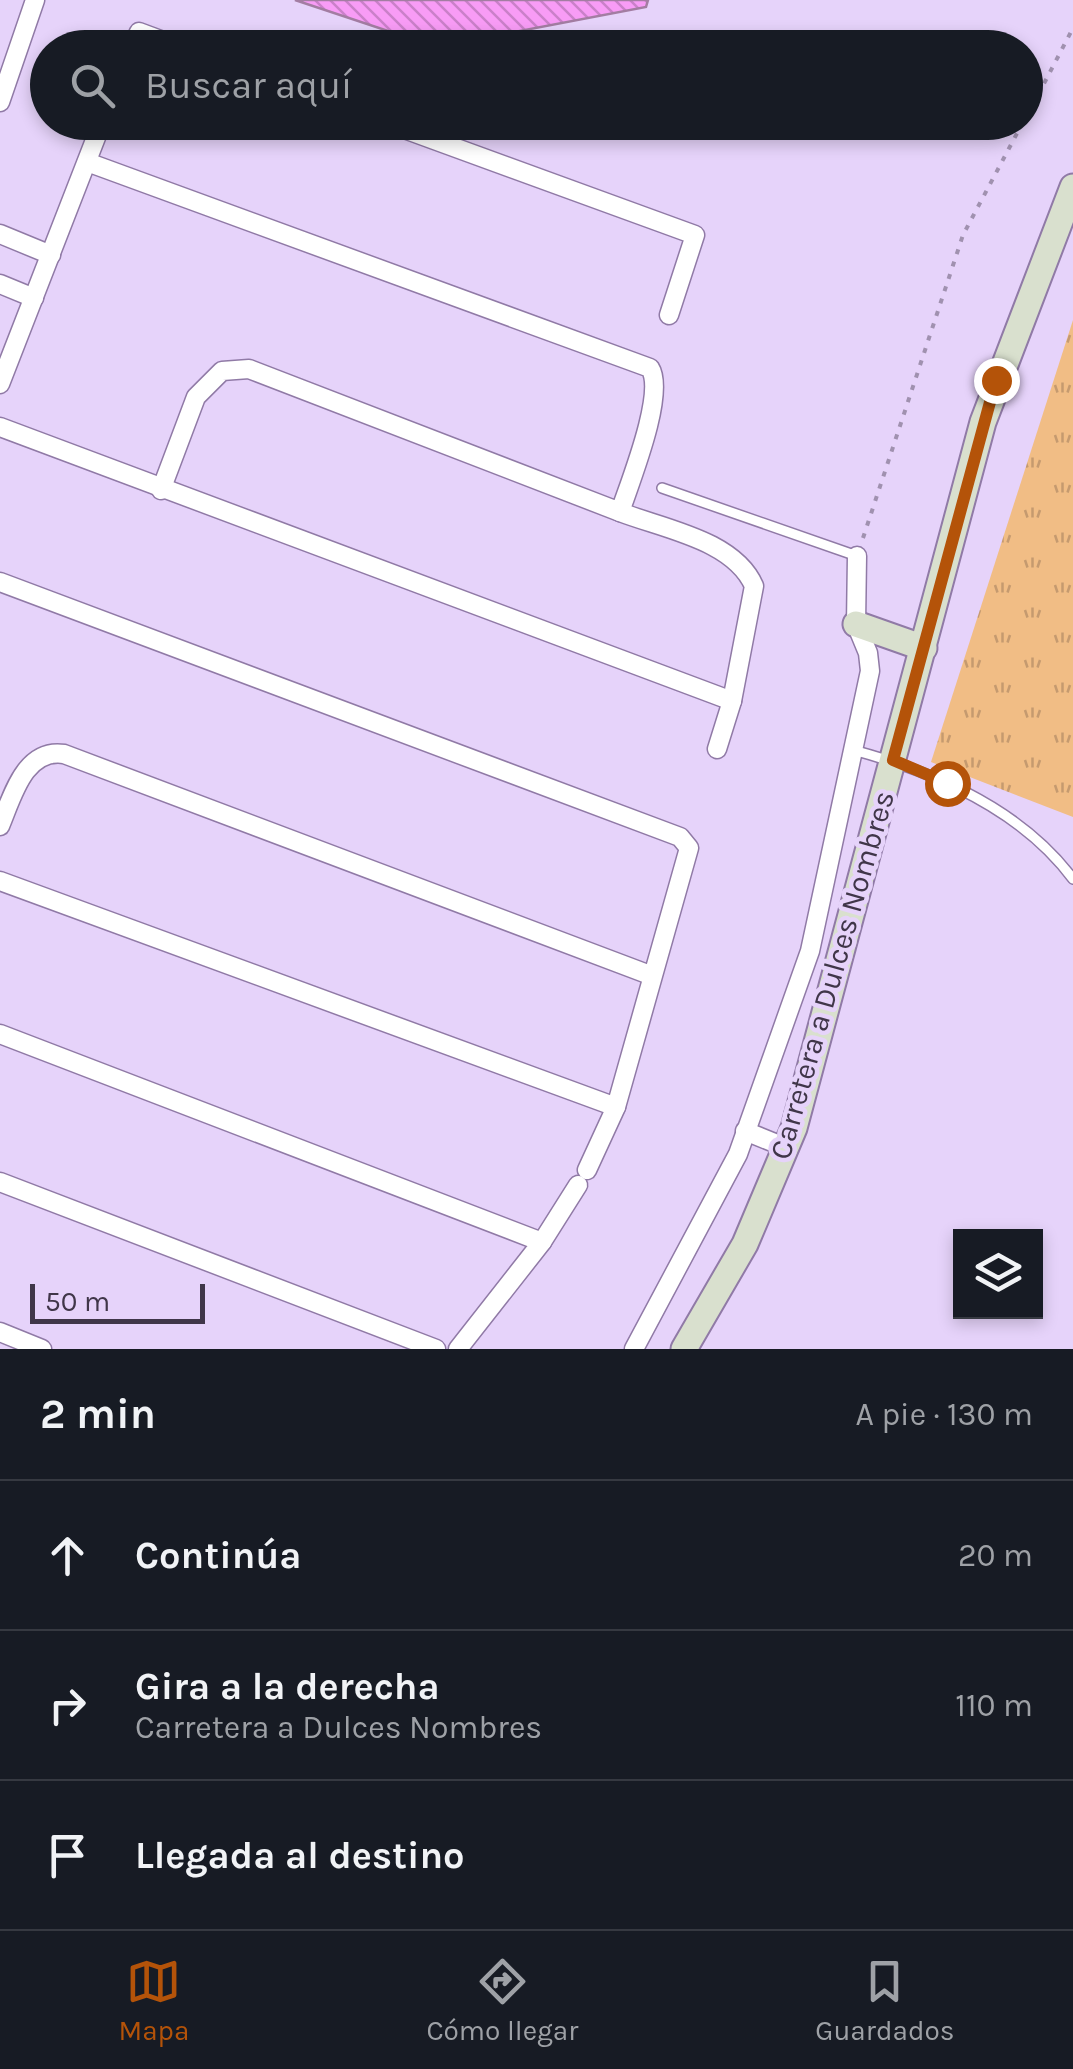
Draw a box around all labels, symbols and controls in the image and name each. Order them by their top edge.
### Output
search box [30,30,1043,140]
icon: search [65,58,120,113]
text: Buscar aquí [145,63,352,108]
route end [974,358,1020,404]
route start [925,761,971,807]
street label: Carretera a Dulces Nombres [762,787,902,1163]
map controls [953,1229,1043,1319]
button: layers [953,1229,1043,1319]
scale bar [30,1279,205,1324]
text: 50 m [45,1285,110,1318]
text: 2 min [40,1389,156,1439]
text: A pie · 130 m [855,1396,1033,1433]
icon: ahead [40,1528,95,1583]
text: Continúa [135,1533,301,1578]
text: 20 m [958,1537,1033,1574]
text: Gira a la derecha [135,1664,440,1709]
icon: right [40,1678,95,1733]
text: 110 m [955,1687,1033,1724]
text: Carretera a Dulces Nombres [135,1709,542,1746]
icon: arrive [40,1828,95,1883]
text: Llegada al destino [135,1833,465,1878]
tab: Mapa [118,1954,189,2047]
tab: Cómo llegar [426,1954,578,2047]
tab: Guardados [815,1954,955,2047]

